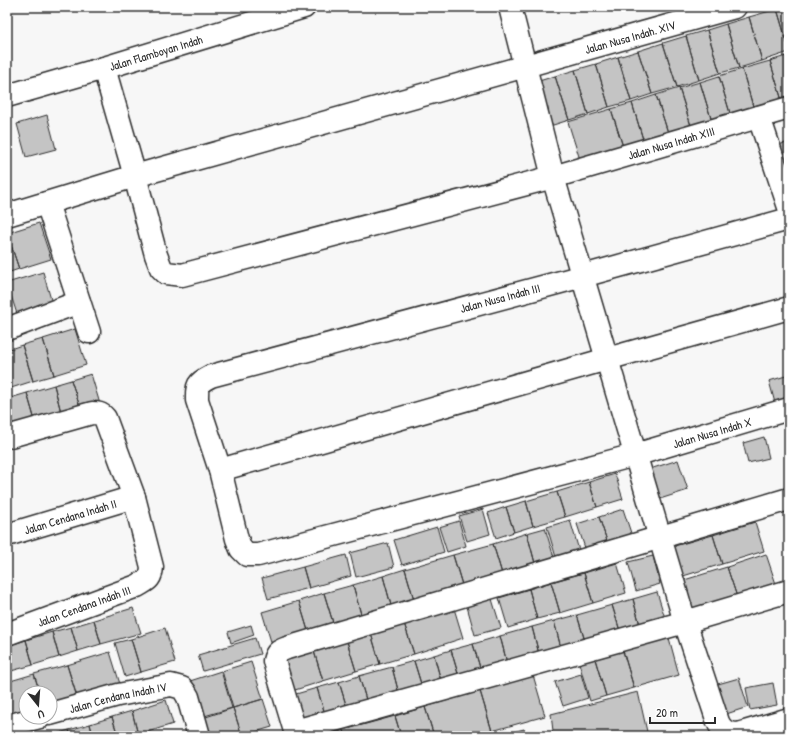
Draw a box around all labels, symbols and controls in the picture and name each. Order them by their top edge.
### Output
street label: Jalan Nusa Indah. XIV [583,16,677,57]
street label: Jalan Flamboyan Indah [107,30,204,74]
street label: Jalan Nusa Indah XIII [626,122,717,163]
street label: Jalan Nusa Indah III [458,279,542,317]
street label: Jalan Nusa Indah X [671,412,753,452]
street label: Jalan Cendana Indah II [22,494,118,538]
street label: Jalan Cendana Indah III [35,581,133,631]
street label: Jalan Cendana Indah IV [67,677,168,717]
north arrow [18,685,58,725]
scale bar [650,699,715,725]
text: 20 m [656,704,678,721]
text: U [36,707,46,722]

